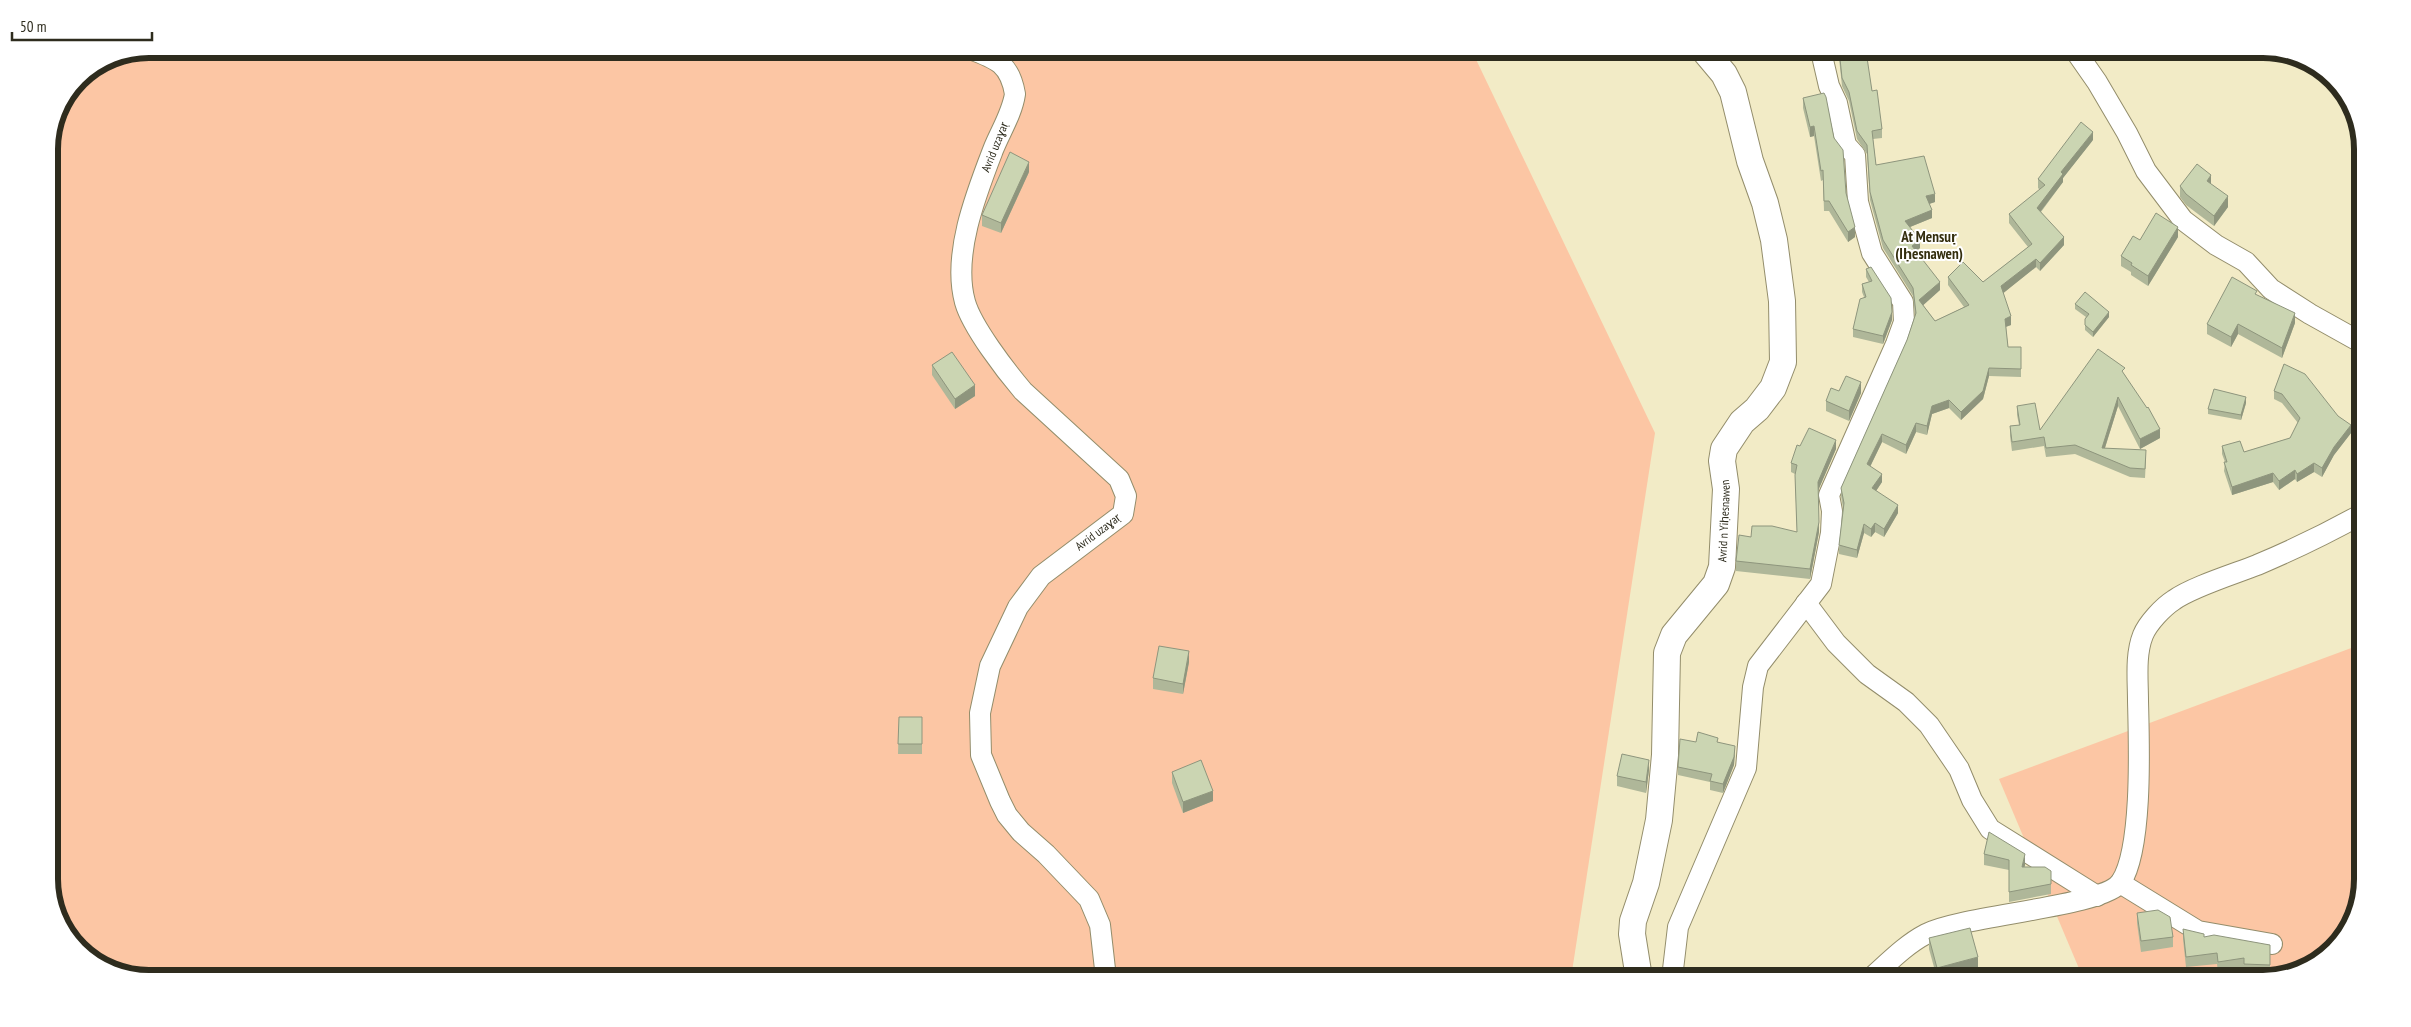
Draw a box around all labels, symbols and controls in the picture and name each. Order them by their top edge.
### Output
scale bar [12,10,152,42]
text: 50 m [20,17,46,36]
street label: Avrid uzaɣaṛ [978,120,1011,174]
district label: At Mensuṛ (Iḥesnawen) [1895,227,1963,263]
street label: Avrid n Yiḥesnawen [1714,479,1733,562]
street label: Avrid uzaɣaṛ [1072,510,1123,553]

